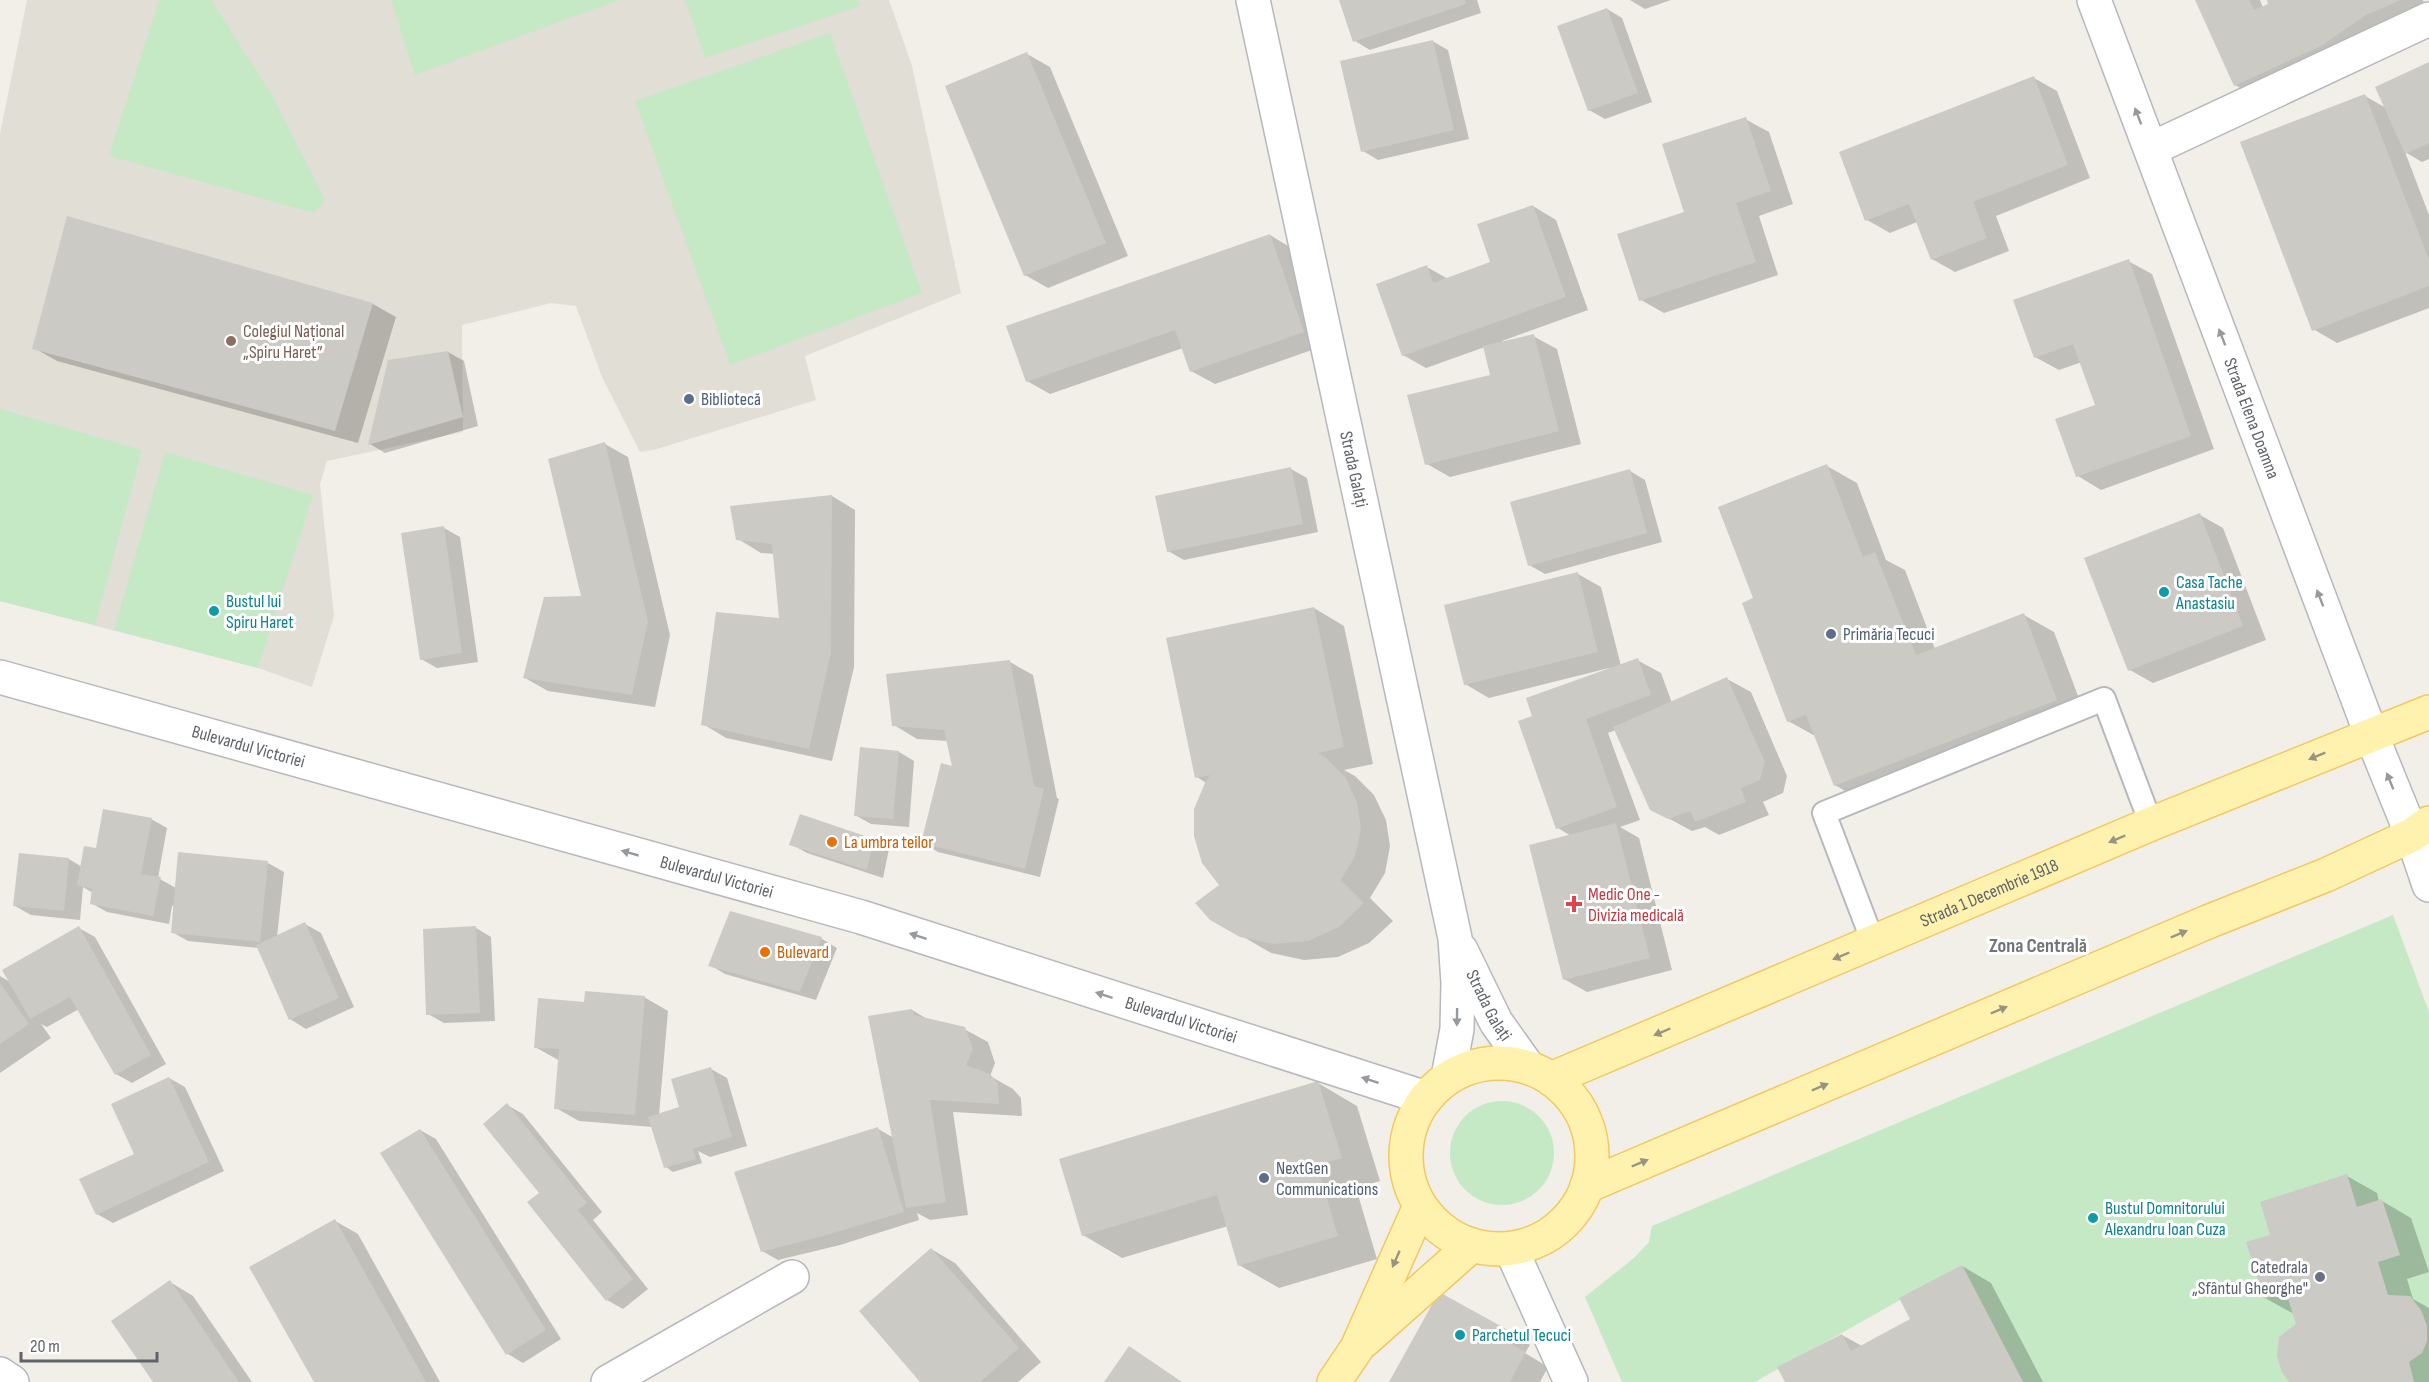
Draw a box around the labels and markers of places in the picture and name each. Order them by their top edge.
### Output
place label: Colegiul Național „Spiru Haret” [243,321,344,363]
marker: Colegiul Național „Spiru Haret” [224,334,238,348]
place label: Bibliotecă [701,389,761,410]
marker: Bibliotecă [682,392,696,406]
place label: Casa Tache Anastasiu [2175,572,2243,614]
marker: Casa Tache Anastasiu [2157,585,2171,599]
place label: Bustul lui Spiru Haret [226,591,294,633]
marker: Bustul lui Spiru Haret [207,604,221,618]
place label: Primăria Tecuci [1843,624,1935,645]
marker: Primăria Tecuci [1824,627,1838,641]
place label: La umbra teilor [844,832,933,853]
marker: La umbra teilor [825,835,839,849]
place label: Medic One - Divizia medicală [1588,884,1684,926]
marker: Medic One - Divizia medicală [1565,895,1583,913]
place label: Bulevard [777,942,829,963]
marker: Bulevard [758,945,772,959]
place label: NextGen Communications [1276,1158,1378,1200]
marker: NextGen Communications [1257,1171,1271,1185]
place label: Bustul Domnitorului Alexandru Ioan Cuza [2104,1198,2226,1240]
marker: Bustul Domnitorului Alexandru Ioan Cuza [2086,1211,2100,1225]
place label: Catedrala „Sfântul Gheorghe" [2192,1257,2308,1299]
marker: Catedrala „Sfântul Gheorghe" [2313,1270,2327,1284]
place label: Parchetul Tecuci [1472,1325,1571,1346]
marker: Parchetul Tecuci [1453,1328,1467,1342]

